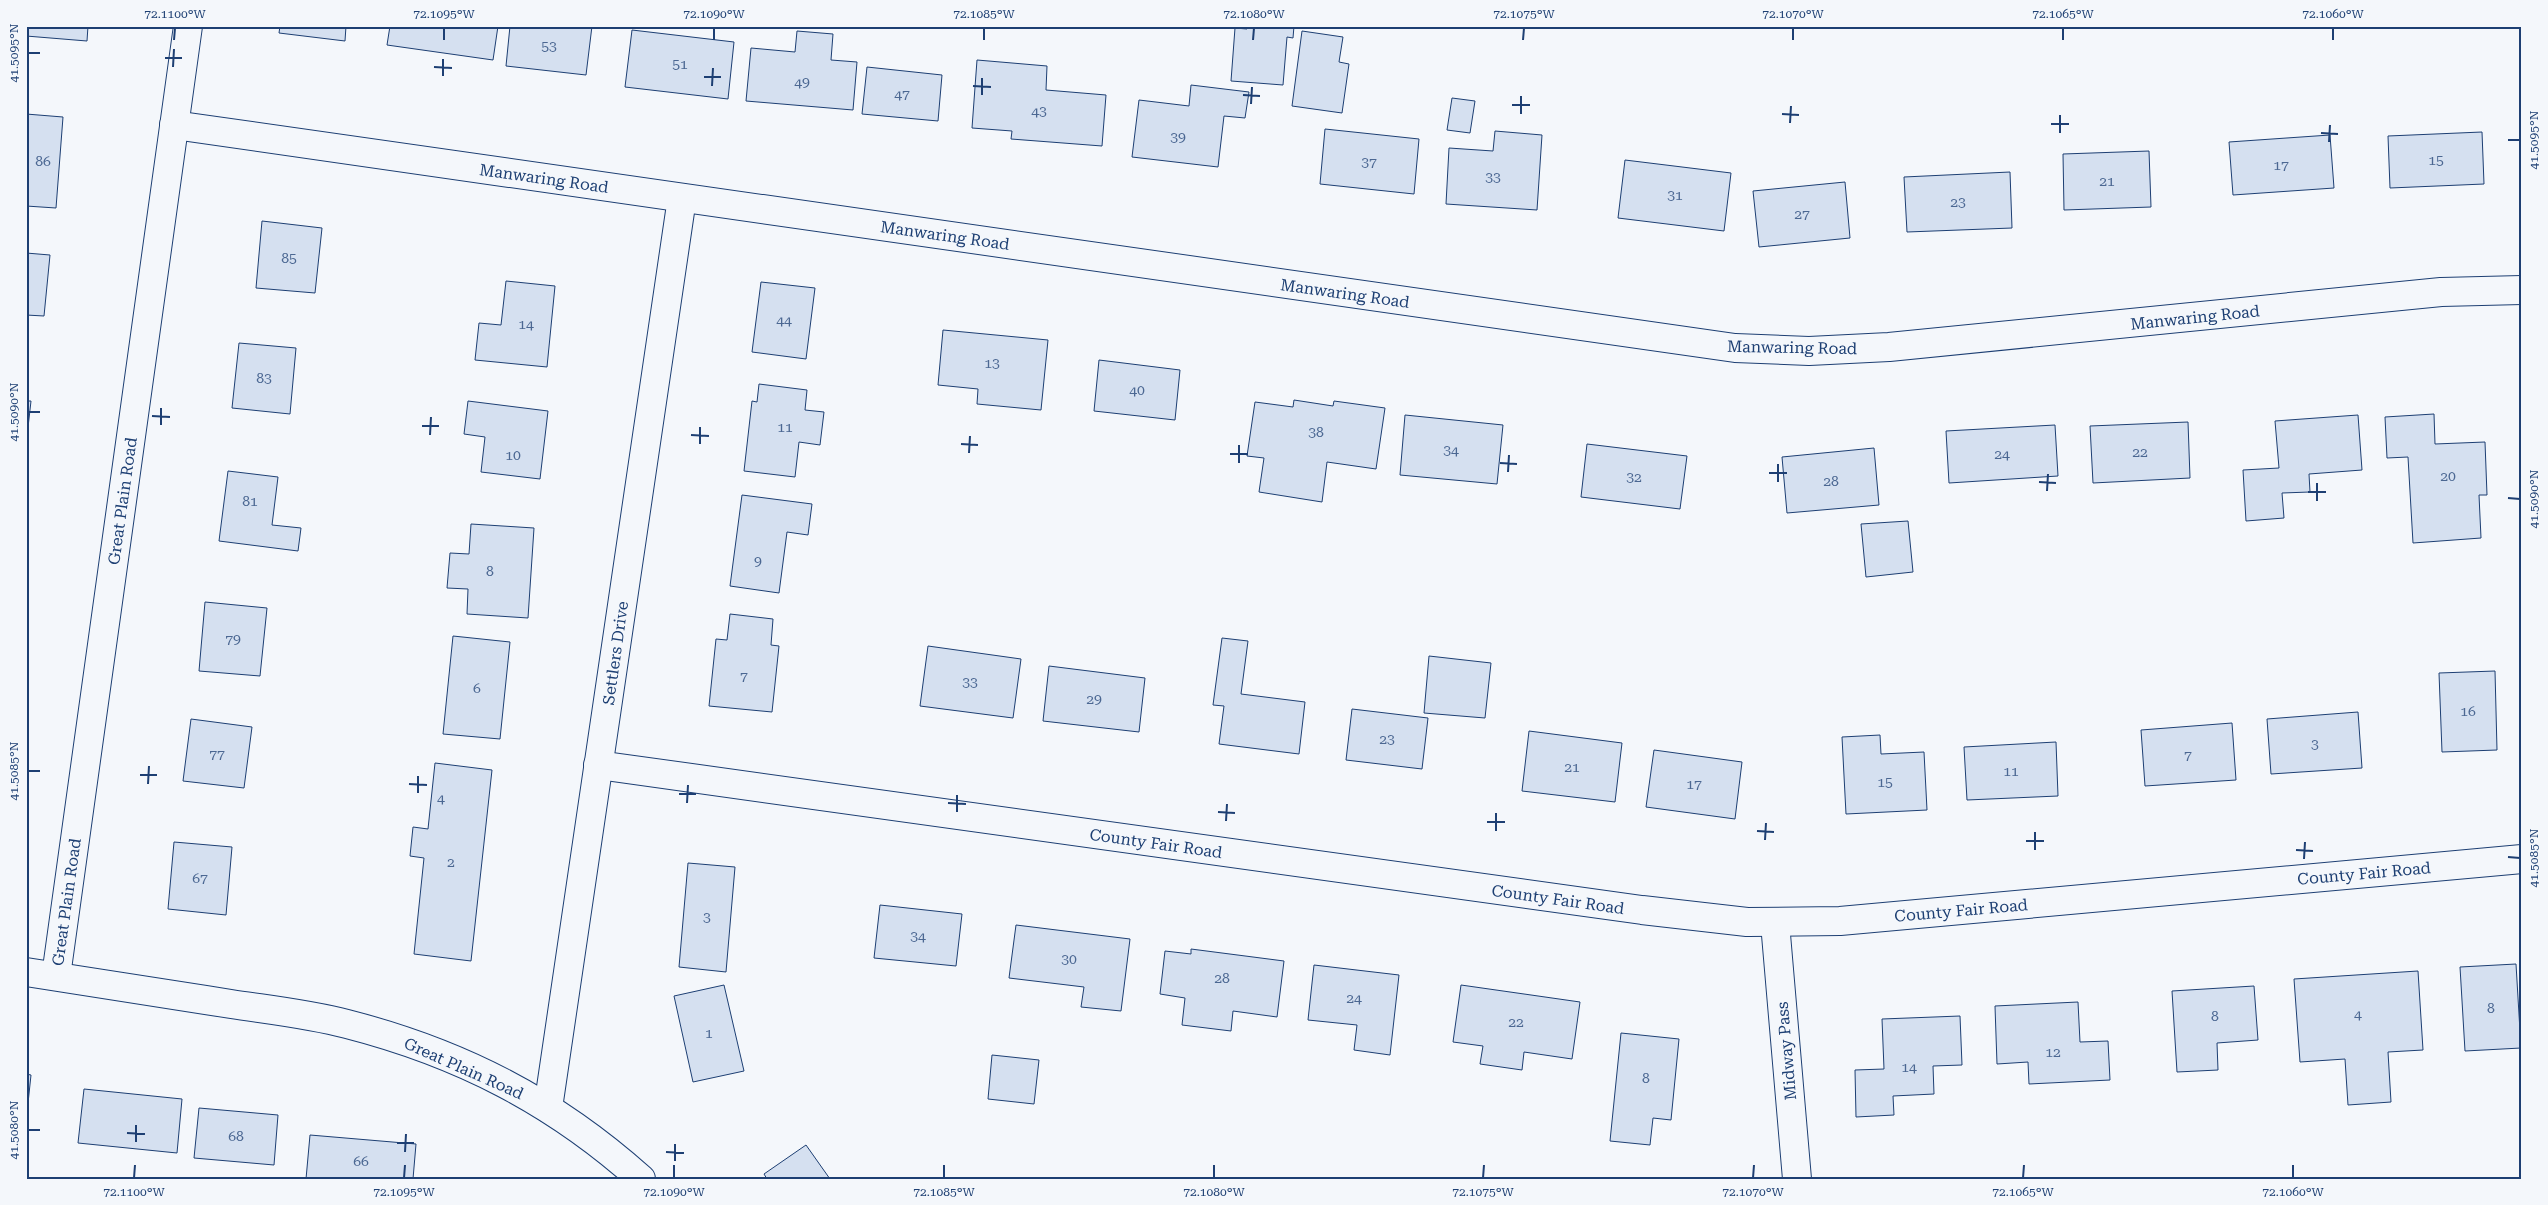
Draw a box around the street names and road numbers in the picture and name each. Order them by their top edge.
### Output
street label: Manwaring Road [478,160,610,197]
street label: Manwaring Road [879,217,1011,254]
street label: Manwaring Road [1279,275,1411,312]
street label: Manwaring Road [2129,301,2261,334]
street label: Manwaring Road [1727,337,1857,358]
street label: Great Plain Road [104,436,141,566]
street label: Settlers Drive [599,600,632,706]
street label: County Fair Road [1088,825,1224,862]
street label: Great Plain Road [48,837,85,967]
street label: County Fair Road [2297,858,2432,889]
street label: County Fair Road [1490,881,1626,918]
street label: County Fair Road [1894,895,2029,926]
street label: Midway Pass [1773,1000,1800,1101]
street label: Great Plain Road [401,1034,526,1103]

